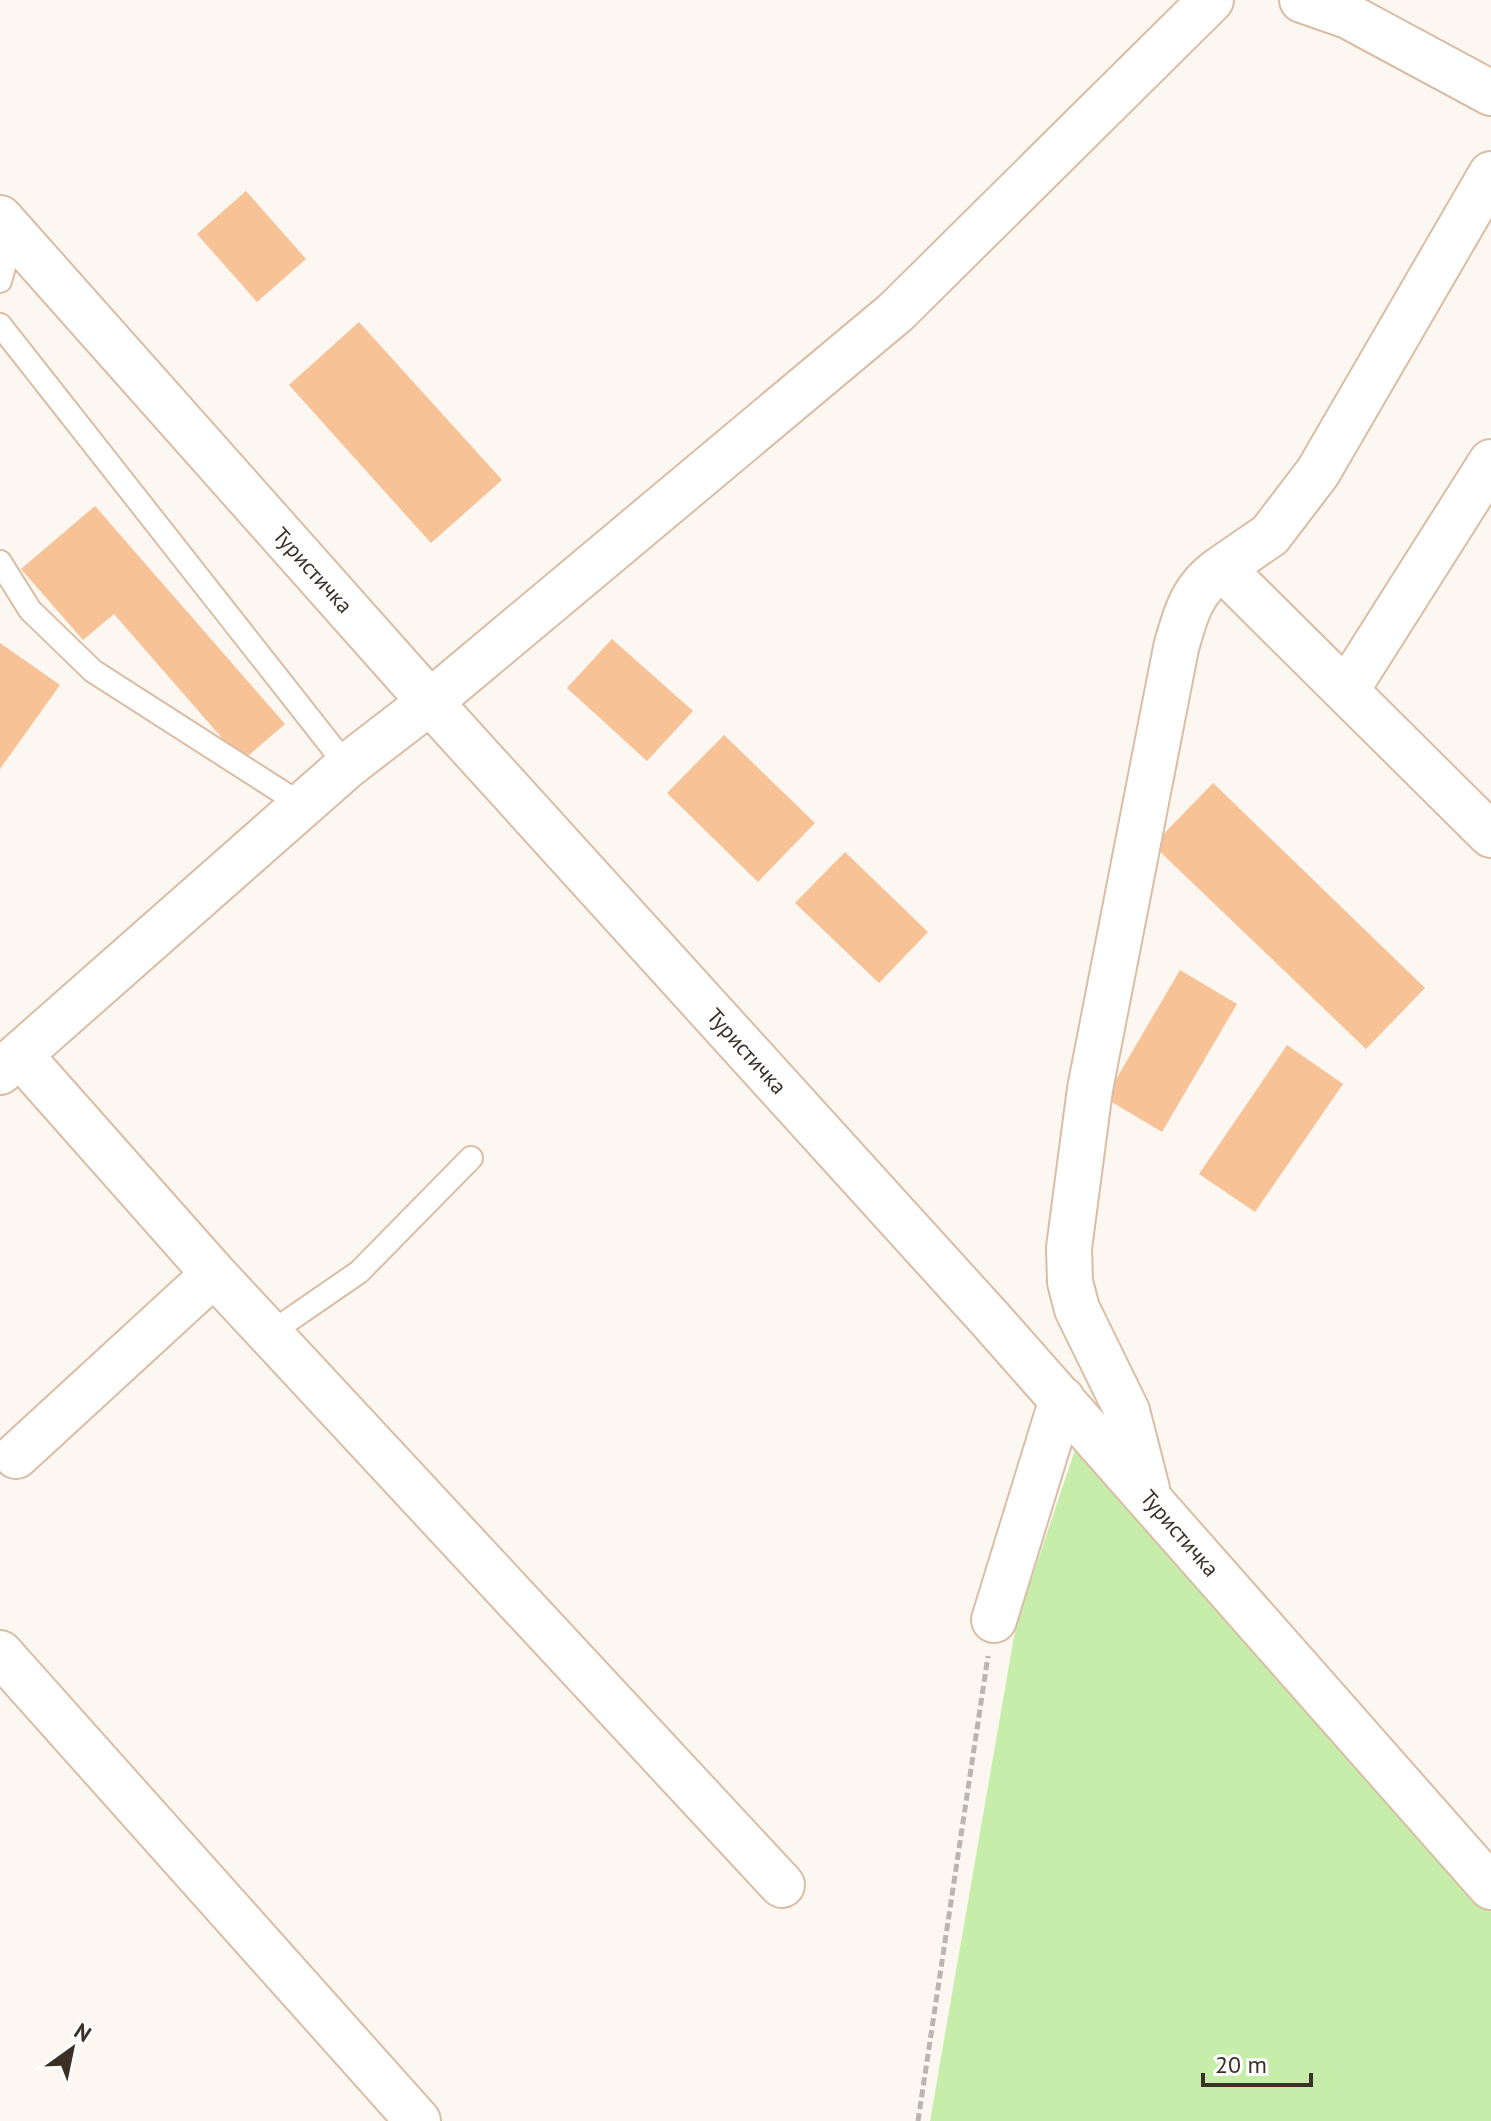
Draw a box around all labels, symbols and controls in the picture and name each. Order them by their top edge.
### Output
street label: Туристичка [267,521,359,619]
street label: Туристичка [701,1002,793,1100]
street label: Туристичка [1135,1484,1225,1582]
north arrow [32,2009,112,2089]
text: N [69,2017,97,2048]
scale bar [1203,2037,1311,2087]
text: 20 m [1215,2049,1267,2080]

